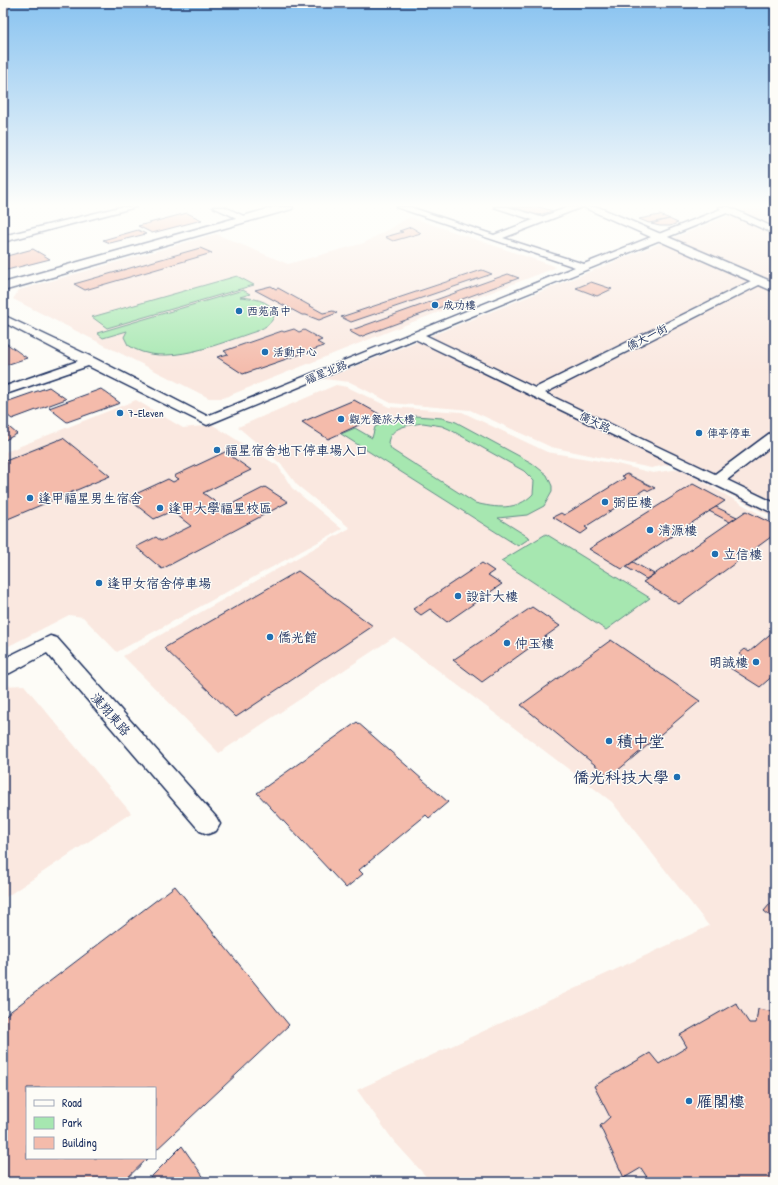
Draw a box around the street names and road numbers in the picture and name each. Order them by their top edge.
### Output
street label: 僑大一街 [624,320,671,353]
street label: 福星北路 [303,357,349,387]
street label: 僑大路 [577,408,613,436]
street label: 漢翔東路 [87,688,135,740]

